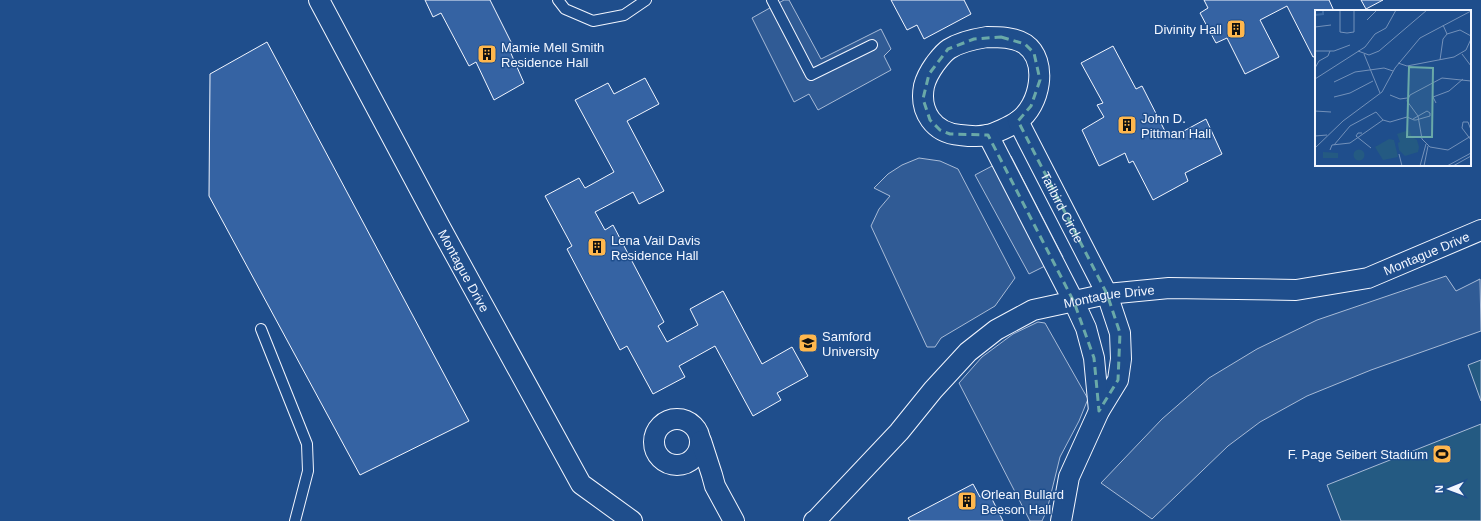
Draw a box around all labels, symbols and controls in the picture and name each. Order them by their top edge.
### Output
inset map [1315,10,1471,166]
building icon: Divinity Hall [1225,18,1247,40]
place label: Divinity Hall [1154,22,1222,37]
place label: Mamie Mell Smith Residence Hall [501,40,604,70]
building icon: Mamie Mell Smith Residence Hall [476,43,498,65]
place label: John D. Pittman Hall [1141,111,1211,141]
building icon: John D. Pittman Hall [1116,114,1138,136]
street label: Tailbird Circle [1037,169,1086,246]
street label: Montague Drive [435,227,492,315]
street label: Montague Drive [1381,229,1472,279]
place label: Lena Vail Davis Residence Hall [611,233,701,263]
building icon: Lena Vail Davis Residence Hall [586,236,608,258]
street label: Montague Drive [1062,282,1155,311]
place label: Samford University [822,329,880,359]
school or university icon: Samford University [797,332,819,354]
sports icon: F. Page Seibert Stadium [1431,443,1453,465]
place label: F. Page Seibert Stadium [1288,447,1428,462]
north arrow [1429,469,1469,509]
text: N [1433,485,1445,493]
place label: Orlean Bullard Beeson Hall [981,487,1064,517]
building icon: Orlean Bullard Beeson Hall [956,490,978,512]

